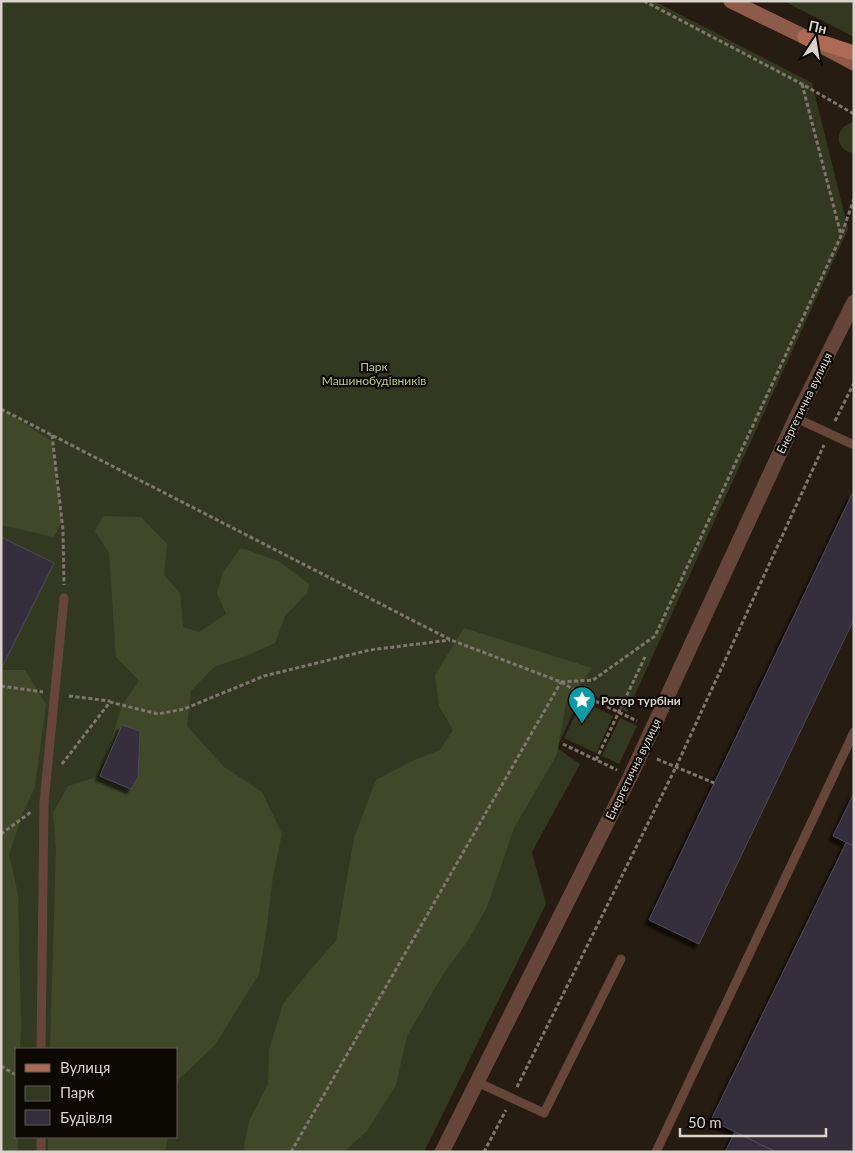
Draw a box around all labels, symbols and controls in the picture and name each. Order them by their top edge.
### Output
north arrow [790,15,840,65]
text: Пн [807,17,829,37]
street label: Енергетична вулиця [773,350,835,456]
park label: Парк Машинобудівників [322,359,426,388]
place icon: Ротор турбіни [567,685,597,724]
place label: Ротор турбіни [601,693,681,708]
street label: Енергетична вулиця [602,716,664,822]
legend [15,1048,178,1138]
text: Вулиця [60,1058,110,1076]
text: Парк [60,1083,95,1101]
scale bar [680,1106,826,1138]
text: Будівля [60,1108,112,1126]
text: 50 m [688,1113,722,1131]

